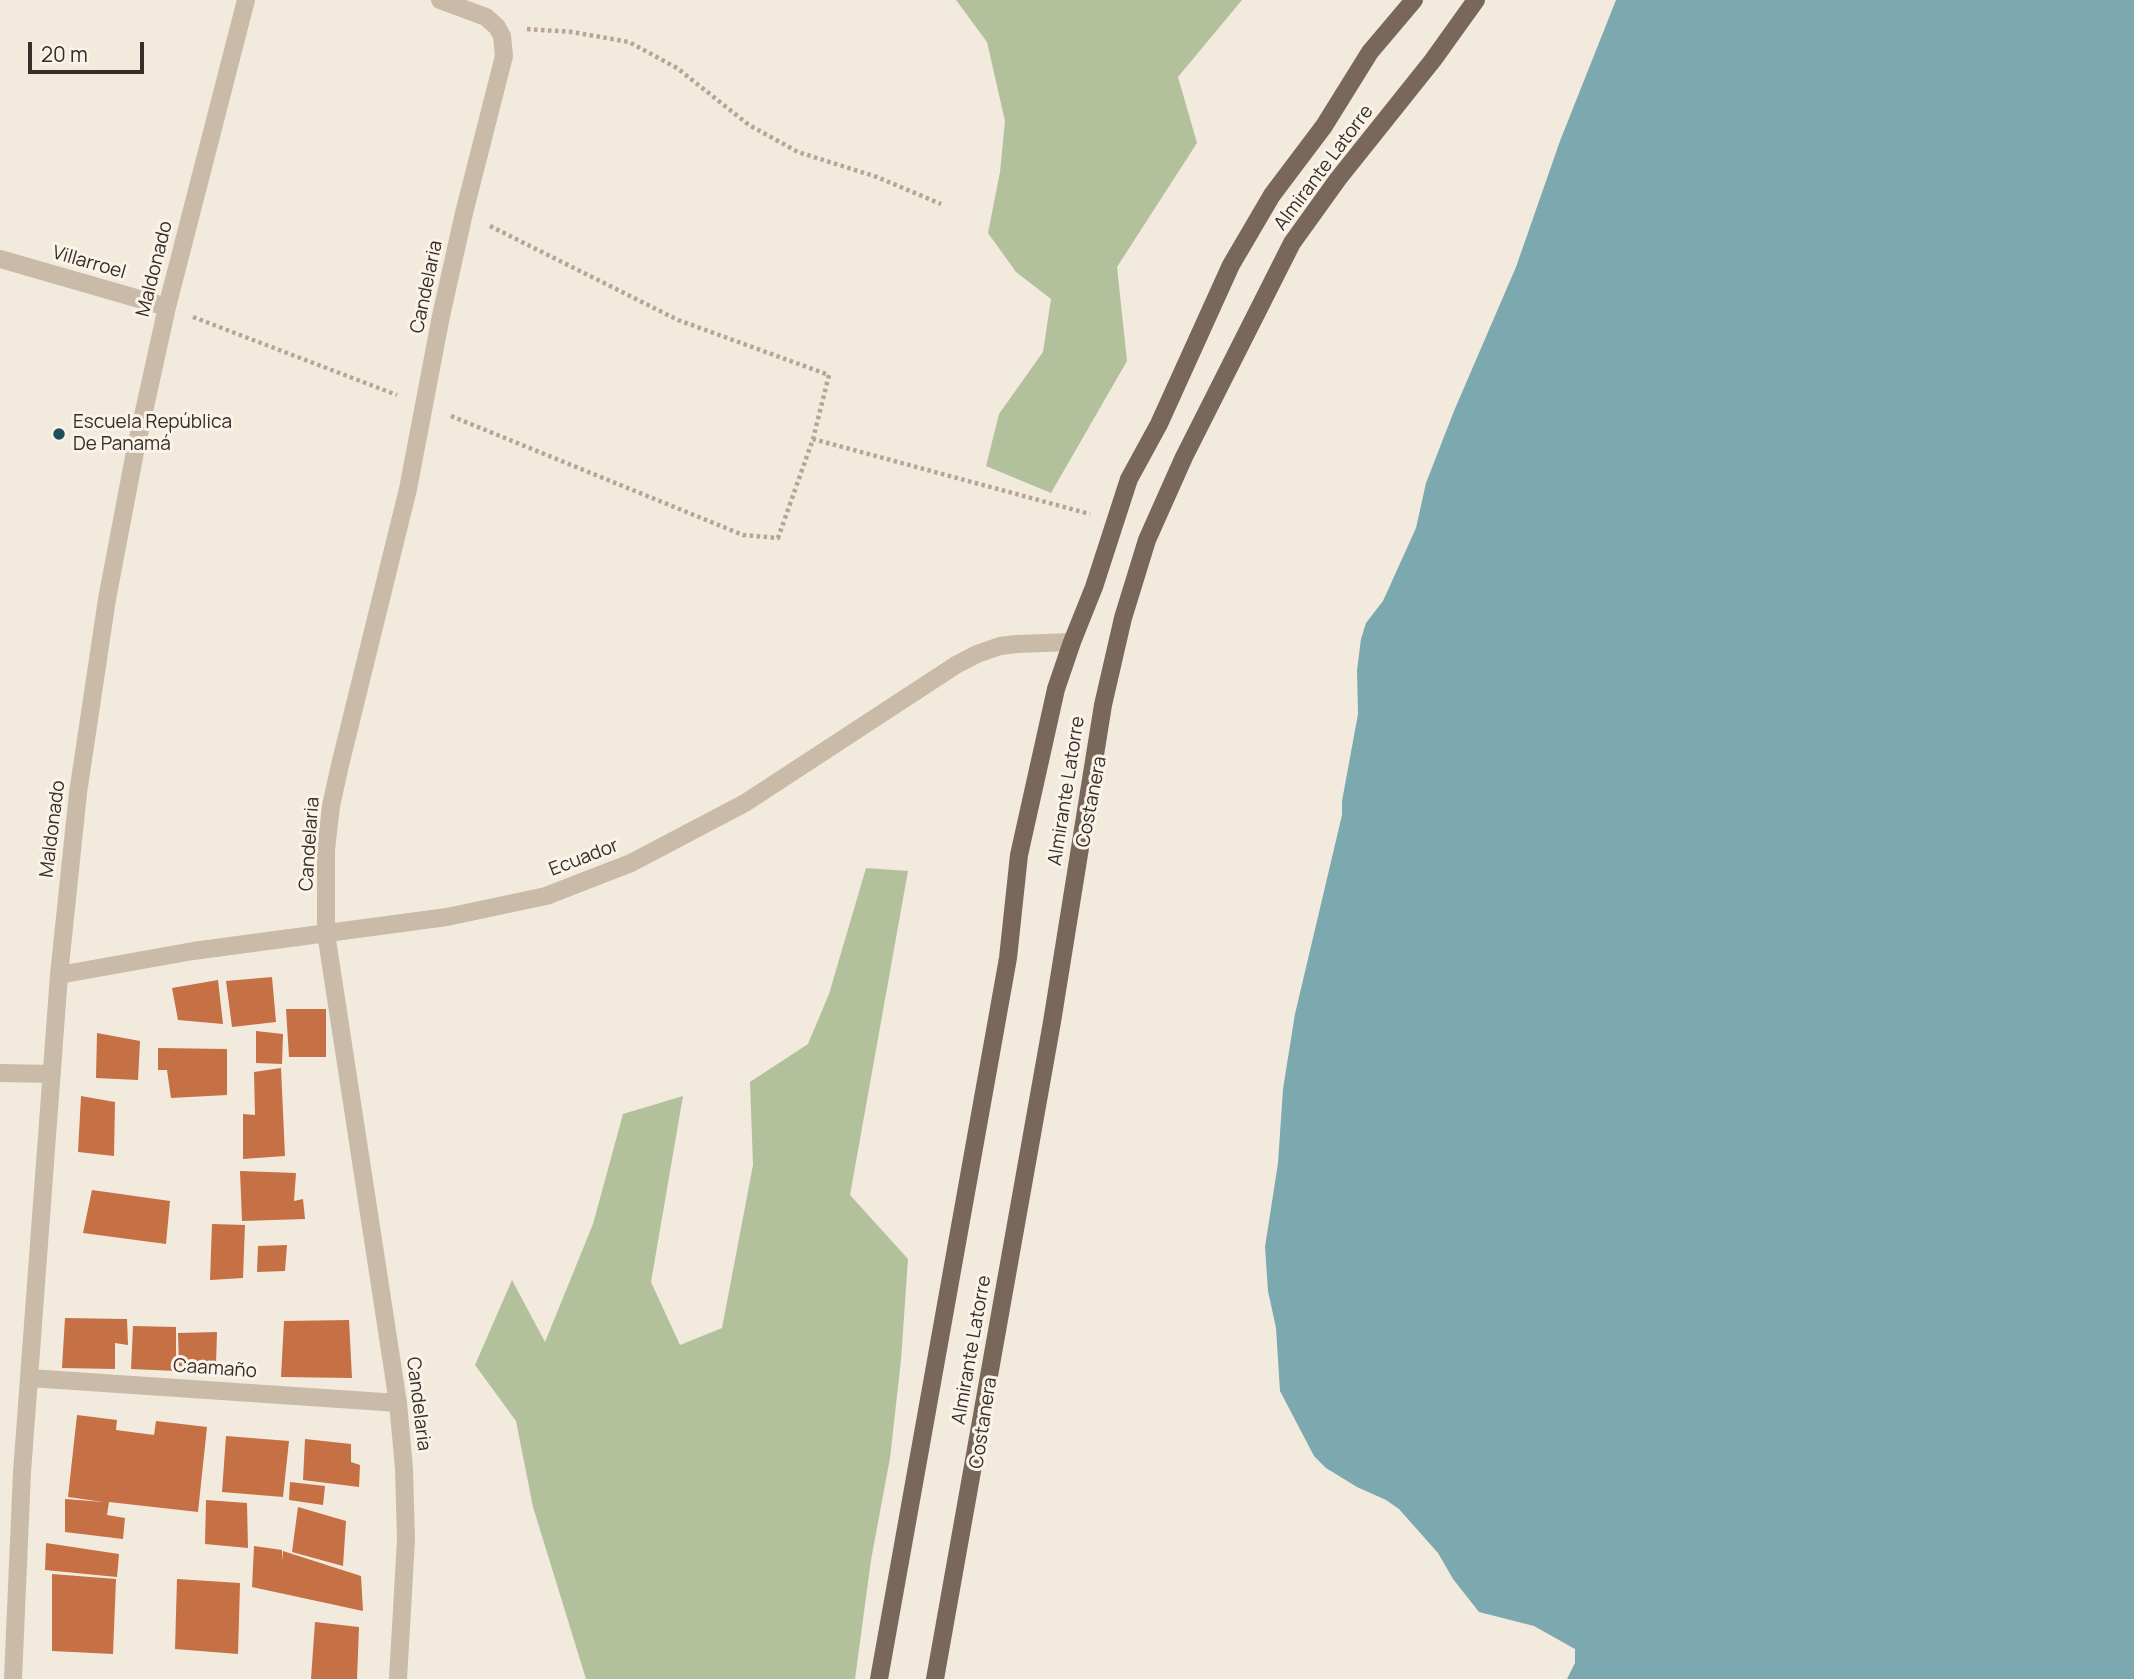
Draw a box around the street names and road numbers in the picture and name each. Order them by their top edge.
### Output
street label: Almirante Latorre [1270,101,1378,235]
street label: Maldonado [132,219,178,319]
street label: Candelaria [406,238,448,336]
street label: Villarroel [50,242,128,284]
street label: Almirante Latorre [1044,715,1090,867]
street label: Costanera [1072,755,1112,849]
street label: Maldonado [36,779,70,879]
street label: Candelaria [295,796,325,892]
street label: Ecuador [546,834,622,882]
street label: Almirante Latorre [948,1274,996,1426]
street label: Caamaño [172,1355,258,1383]
street label: Candelaria [401,1356,435,1452]
street label: Costanera [966,1376,1002,1470]

